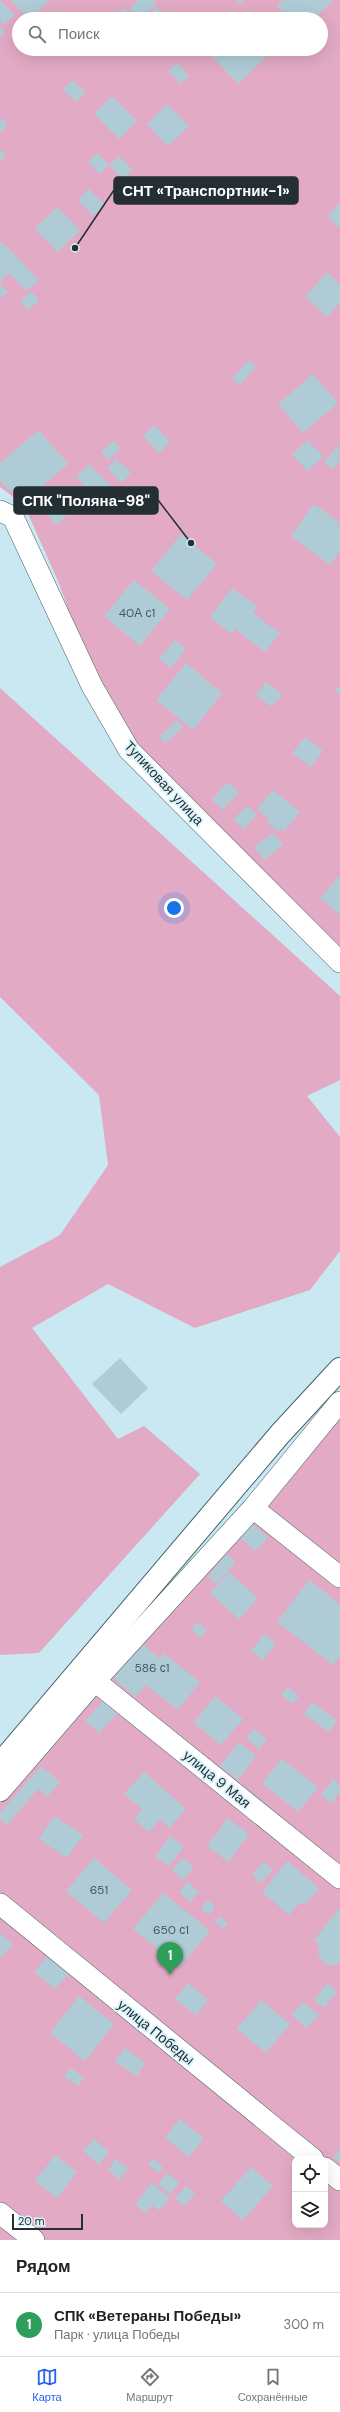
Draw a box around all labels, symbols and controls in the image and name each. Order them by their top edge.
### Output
search box [12,12,328,56]
icon: search [26,23,48,45]
text: Поиск [58,24,100,44]
callout: СНТ «Транспортник-1» [114,177,298,204]
text: СНТ «Транспортник-1» [122,181,290,201]
callout: СПК "Поляна-98" [14,487,158,514]
text: СПК "Поляна-98" [22,491,150,511]
house number: 40А с1 [119,605,155,621]
street label: Тупиковая улица [120,737,208,829]
your location [164,898,184,918]
house number: 586 с1 [134,1660,170,1676]
street label: улица 9 Мая [180,1746,254,1812]
house number: 651 [90,1882,108,1898]
house number: 650 с1 [153,1922,189,1938]
pin: 1 [157,1942,183,1975]
street label: улица Победы [114,1996,198,2068]
map controls [292,2156,328,2228]
button: locate [292,2156,328,2192]
button: layers [292,2192,328,2228]
scale bar [12,2212,83,2231]
text: 20 m [18,2214,44,2228]
text: Рядом [16,2255,71,2277]
text: СПК «Ветераны Победы» [54,2306,241,2326]
text: 1 [27,2316,31,2333]
text: 300 m [283,2316,324,2333]
text: Парк · улица Победы [54,2326,180,2343]
tab: Карта [32,2366,62,2404]
tab: Маршрут [126,2366,173,2404]
tab: Сохранённые [238,2366,308,2404]

